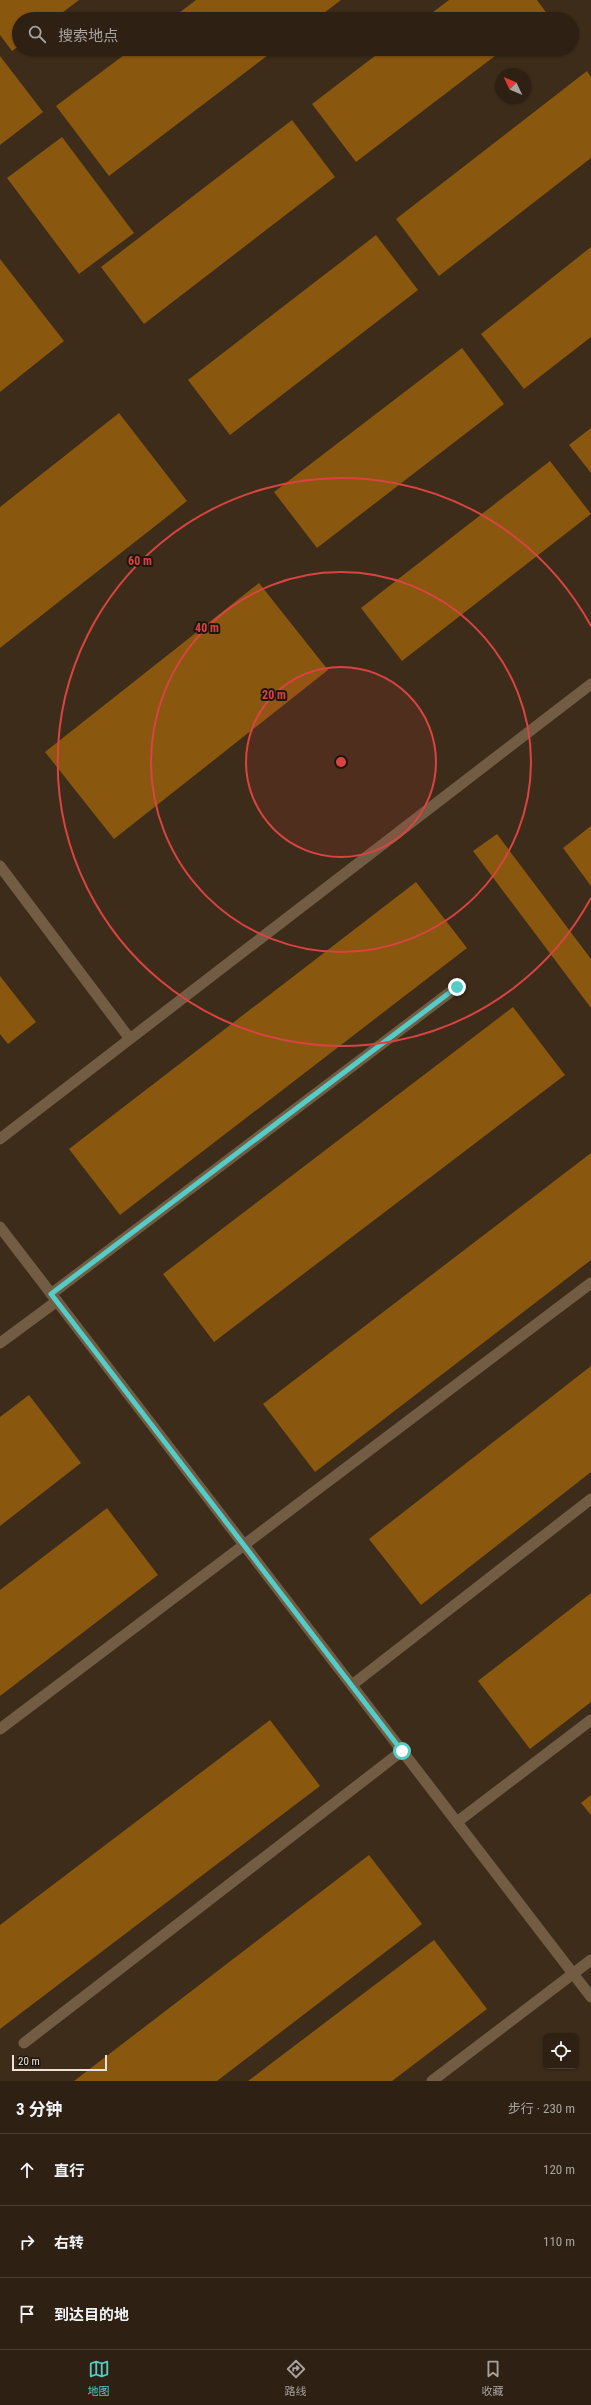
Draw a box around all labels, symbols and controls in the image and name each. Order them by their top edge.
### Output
search box [12,12,579,56]
icon: search [26,23,48,45]
text: 搜索地点 [58,27,118,45]
north arrow [495,68,531,104]
text: 60 m [128,554,152,568]
text: 40 m [195,621,219,635]
text: 20 m [262,688,286,702]
centre of rings [334,755,348,769]
route end [448,978,466,996]
route start [393,1742,411,1760]
map controls [543,2033,579,2069]
button: locate [543,2033,579,2069]
scale bar [12,2053,107,2072]
text: 20 m [18,2055,40,2068]
text: 3 分钟 [16,2099,63,2119]
text: 步行 · 230 m [508,2101,575,2116]
icon: ahead [16,2159,38,2181]
text: 直行 [54,2162,84,2180]
text: 120 m [543,2162,575,2177]
icon: right [16,2231,38,2253]
text: 右转 [54,2234,84,2252]
text: 110 m [543,2234,575,2249]
icon: arrive [16,2303,38,2325]
text: 到达目的地 [54,2306,129,2324]
tab: 地图 [88,2358,110,2398]
tab: 路线 [285,2358,307,2398]
tab: 收藏 [482,2358,504,2398]

